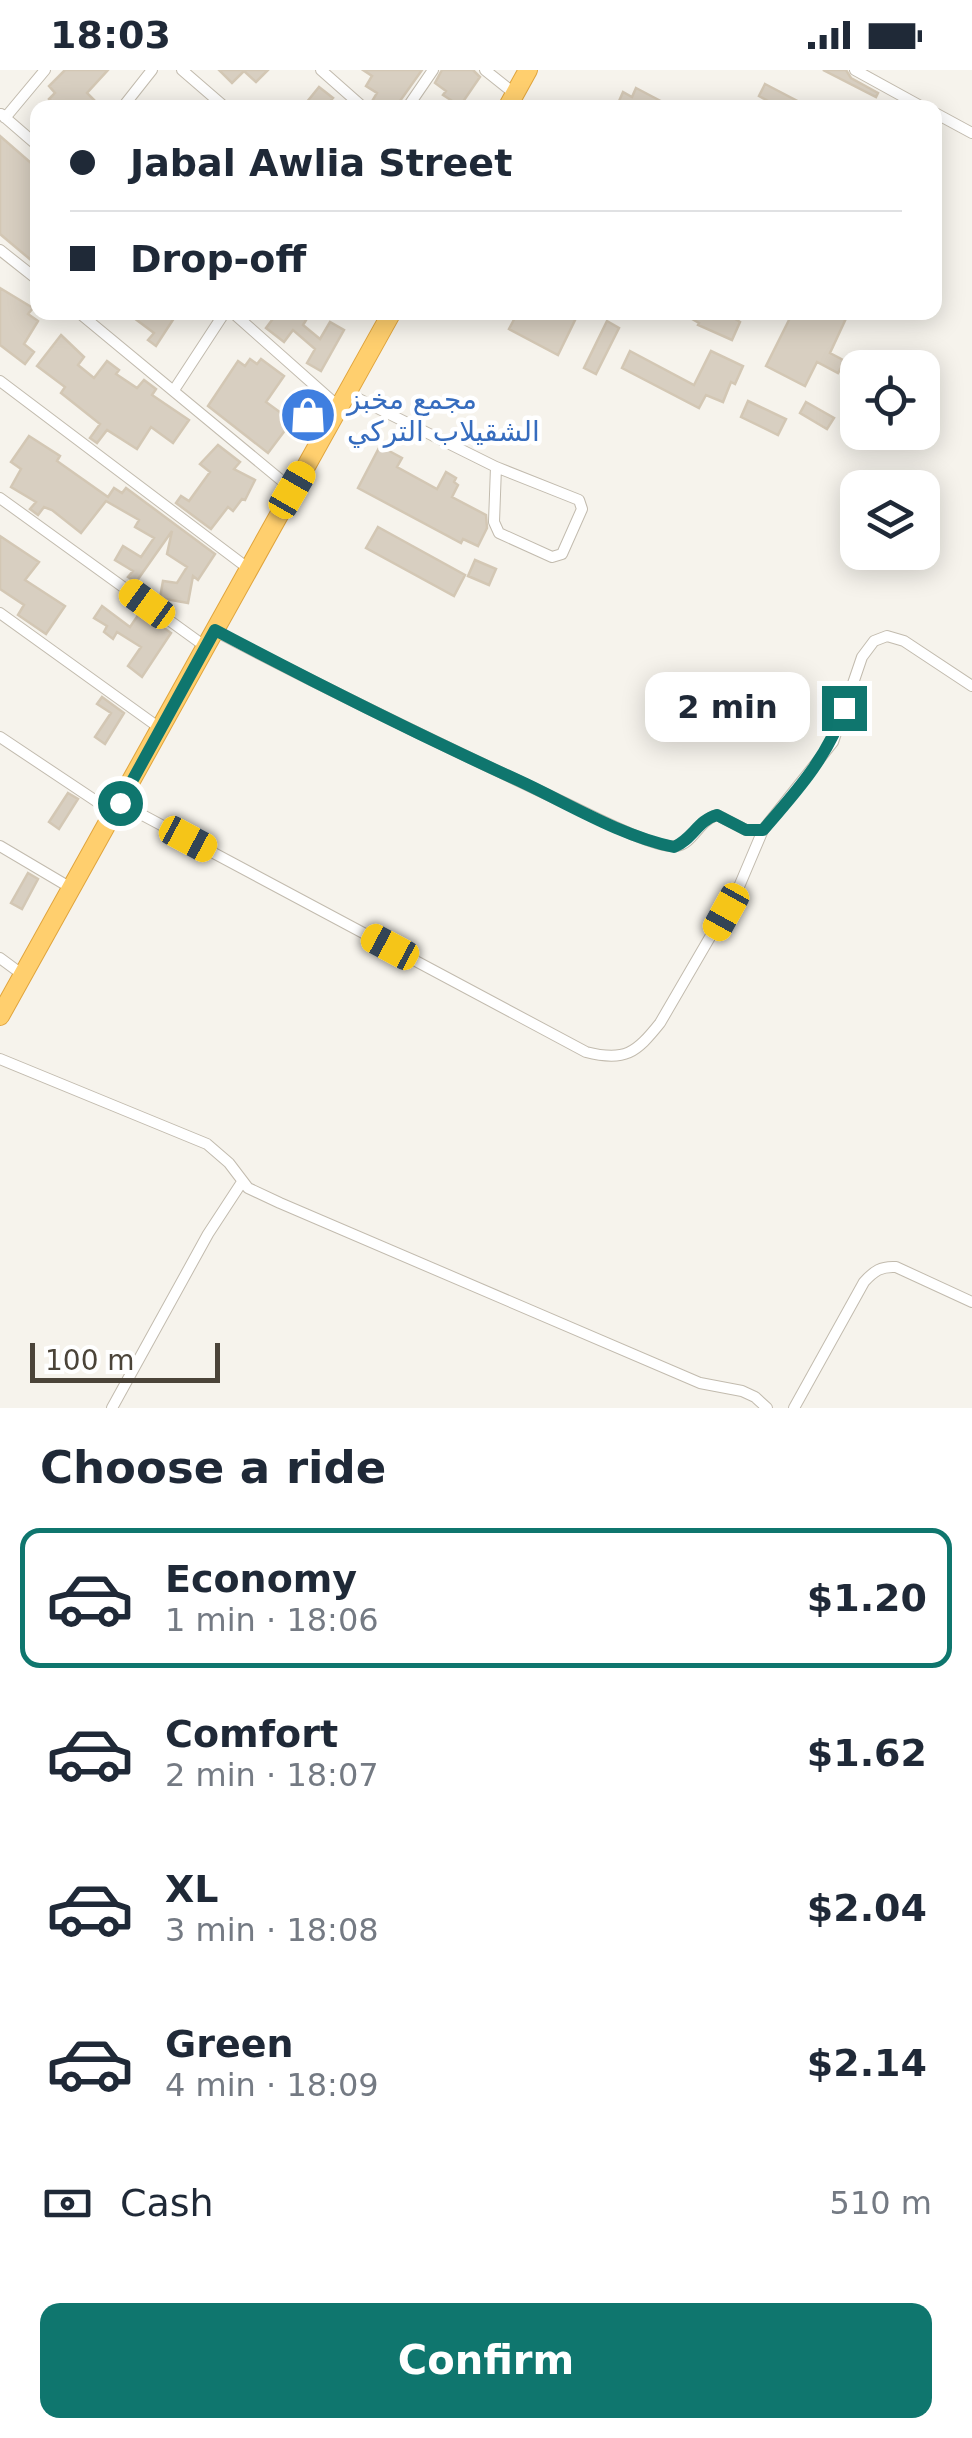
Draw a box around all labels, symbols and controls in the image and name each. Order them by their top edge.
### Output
text: 18:03 [50,13,171,57]
text: Jabal Awlia Street [130,141,512,185]
text: Drop-off [130,237,306,281]
map controls [840,350,940,570]
button: locate [840,350,940,450]
place label: مجمع مخبز الشقيلاب التركي [345,383,540,448]
shop icon: مجمع مخبز الشقيلاب التركي [278,385,338,445]
car [264,457,320,523]
button: layers [840,470,940,570]
car [114,574,180,634]
callout: 2 min [644,673,809,743]
route end [822,686,867,731]
text: 2 min [677,688,778,726]
route start [98,781,143,826]
car [154,812,222,866]
car [698,878,754,946]
car [356,920,424,974]
scale bar [30,1338,220,1382]
text: 100 m [45,1344,135,1377]
text: Choose a ride [40,1441,386,1494]
icon: car [45,1553,135,1643]
text: Economy [165,1557,357,1601]
text: $1.20 [807,1576,927,1620]
text: 1 min · 18:06 [165,1601,379,1639]
icon: car [45,1708,135,1798]
text: Comfort [165,1712,338,1756]
text: $1.62 [807,1731,927,1775]
text: 2 min · 18:07 [165,1756,379,1794]
icon: car [45,1863,135,1953]
text: XL [165,1867,219,1911]
text: $2.04 [807,1886,927,1930]
text: 3 min · 18:08 [165,1911,379,1949]
icon: car [45,2018,135,2108]
text: Green [165,2022,294,2066]
text: $2.14 [807,2041,927,2085]
text: 4 min · 18:09 [165,2066,379,2104]
icon: cash [40,2176,95,2231]
text: Cash [120,2181,214,2225]
text: 510 m [830,2184,932,2222]
button: Confirm [40,2303,932,2418]

